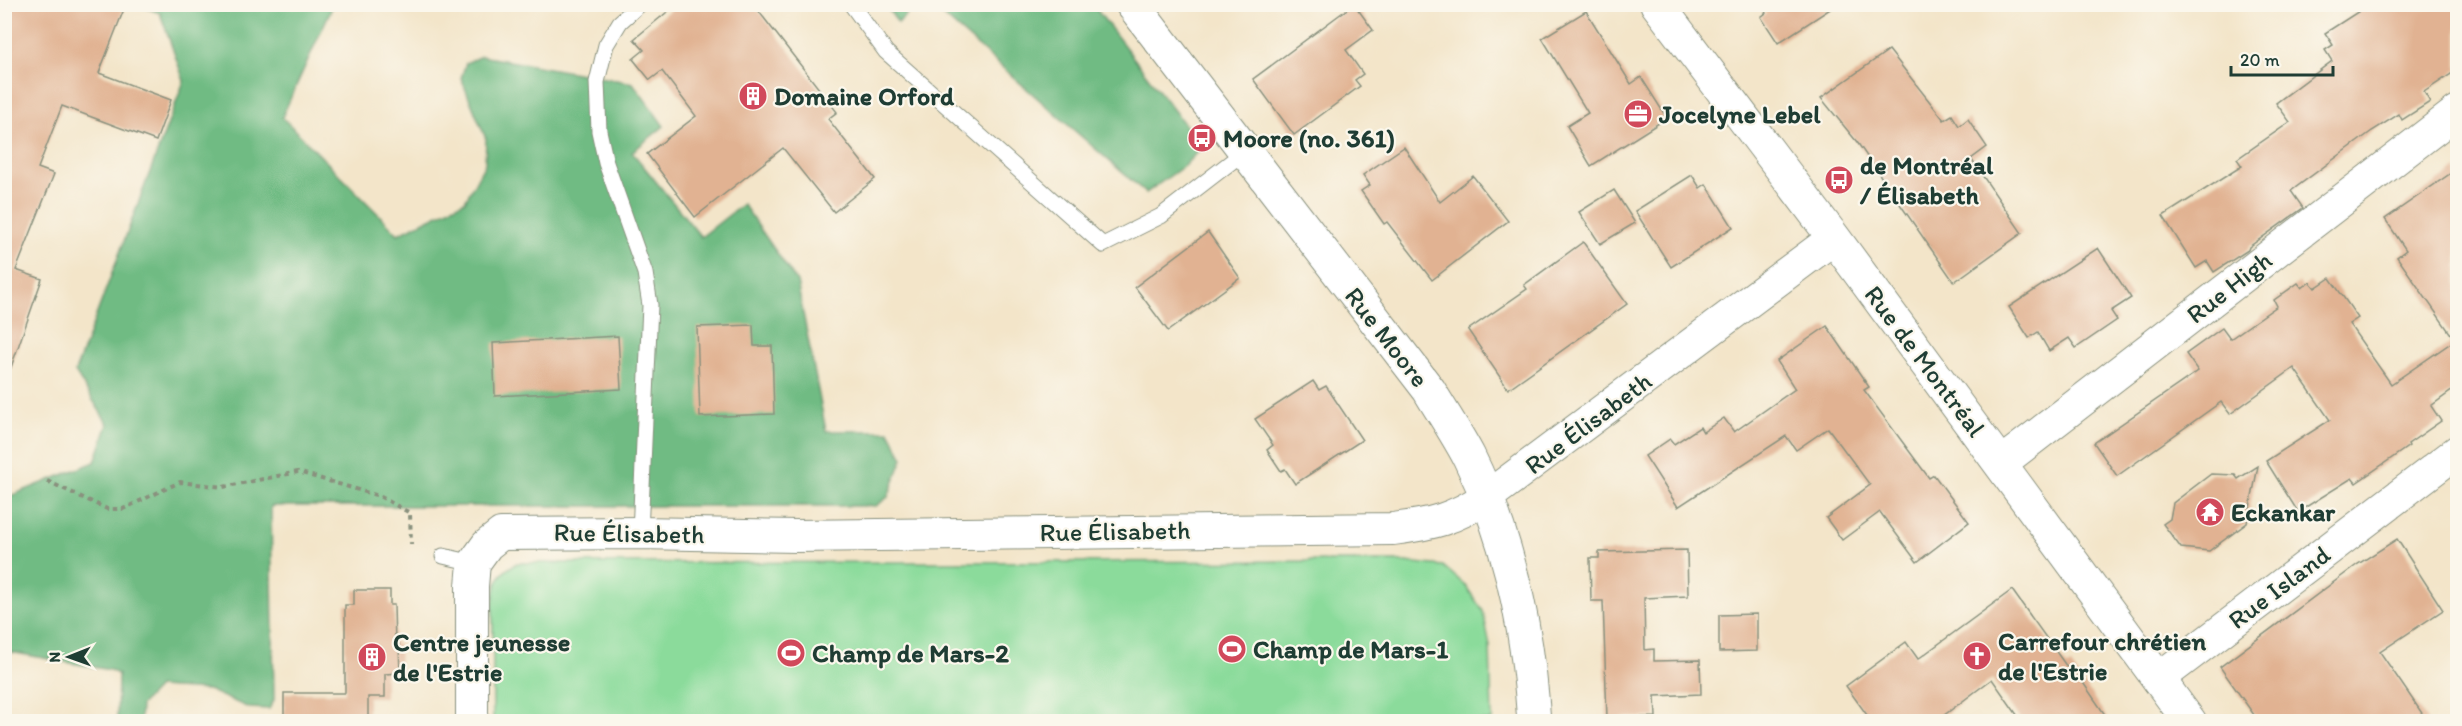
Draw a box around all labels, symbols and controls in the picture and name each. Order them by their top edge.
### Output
scale bar [2231,39,2333,77]
text: 20 m [2240,49,2280,71]
building icon: Domaine Orford [737,80,769,112]
place label: Domaine Orford [774,80,955,112]
office icon: Jocelyne Lebel [1622,98,1654,130]
place label: Jocelyne Lebel [1658,98,1821,130]
bus stop icon: Moore (no. 361) [1186,122,1218,154]
place label: Moore (no. 361) [1223,122,1395,154]
place label: de Montréal / Élisabeth [1859,149,1994,211]
bus stop icon: de Montréal / Élisabeth [1823,164,1855,196]
street label: Rue High [2180,244,2278,330]
street label: Rue de Montréal [1858,279,1992,443]
street label: Rue Moore [1338,280,1436,394]
street label: Rue Élisabeth [1518,365,1658,481]
temple icon: Eckankar [2194,496,2226,528]
place label: Eckankar [2231,496,2336,528]
street label: Rue Élisabeth [1039,514,1191,548]
street label: Rue Élisabeth [553,516,705,550]
street label: Rue Island [2222,538,2337,636]
place label: Carrefour chrétien de l'Estrie [1998,625,2206,687]
place label: Centre jeunesse de l'Estrie [393,626,570,688]
north arrow [39,627,99,687]
sports icon: Champ de Mars-1 [1216,633,1248,665]
place label: Champ de Mars-1 [1253,633,1448,665]
sports icon: Champ de Mars-2 [775,637,807,669]
place label: Champ de Mars-2 [812,637,1009,669]
church icon: Carrefour chrétien de l'Estrie [1961,640,1993,672]
building icon: Centre jeunesse de l'Estrie [356,641,388,673]
text: N [45,652,64,663]

